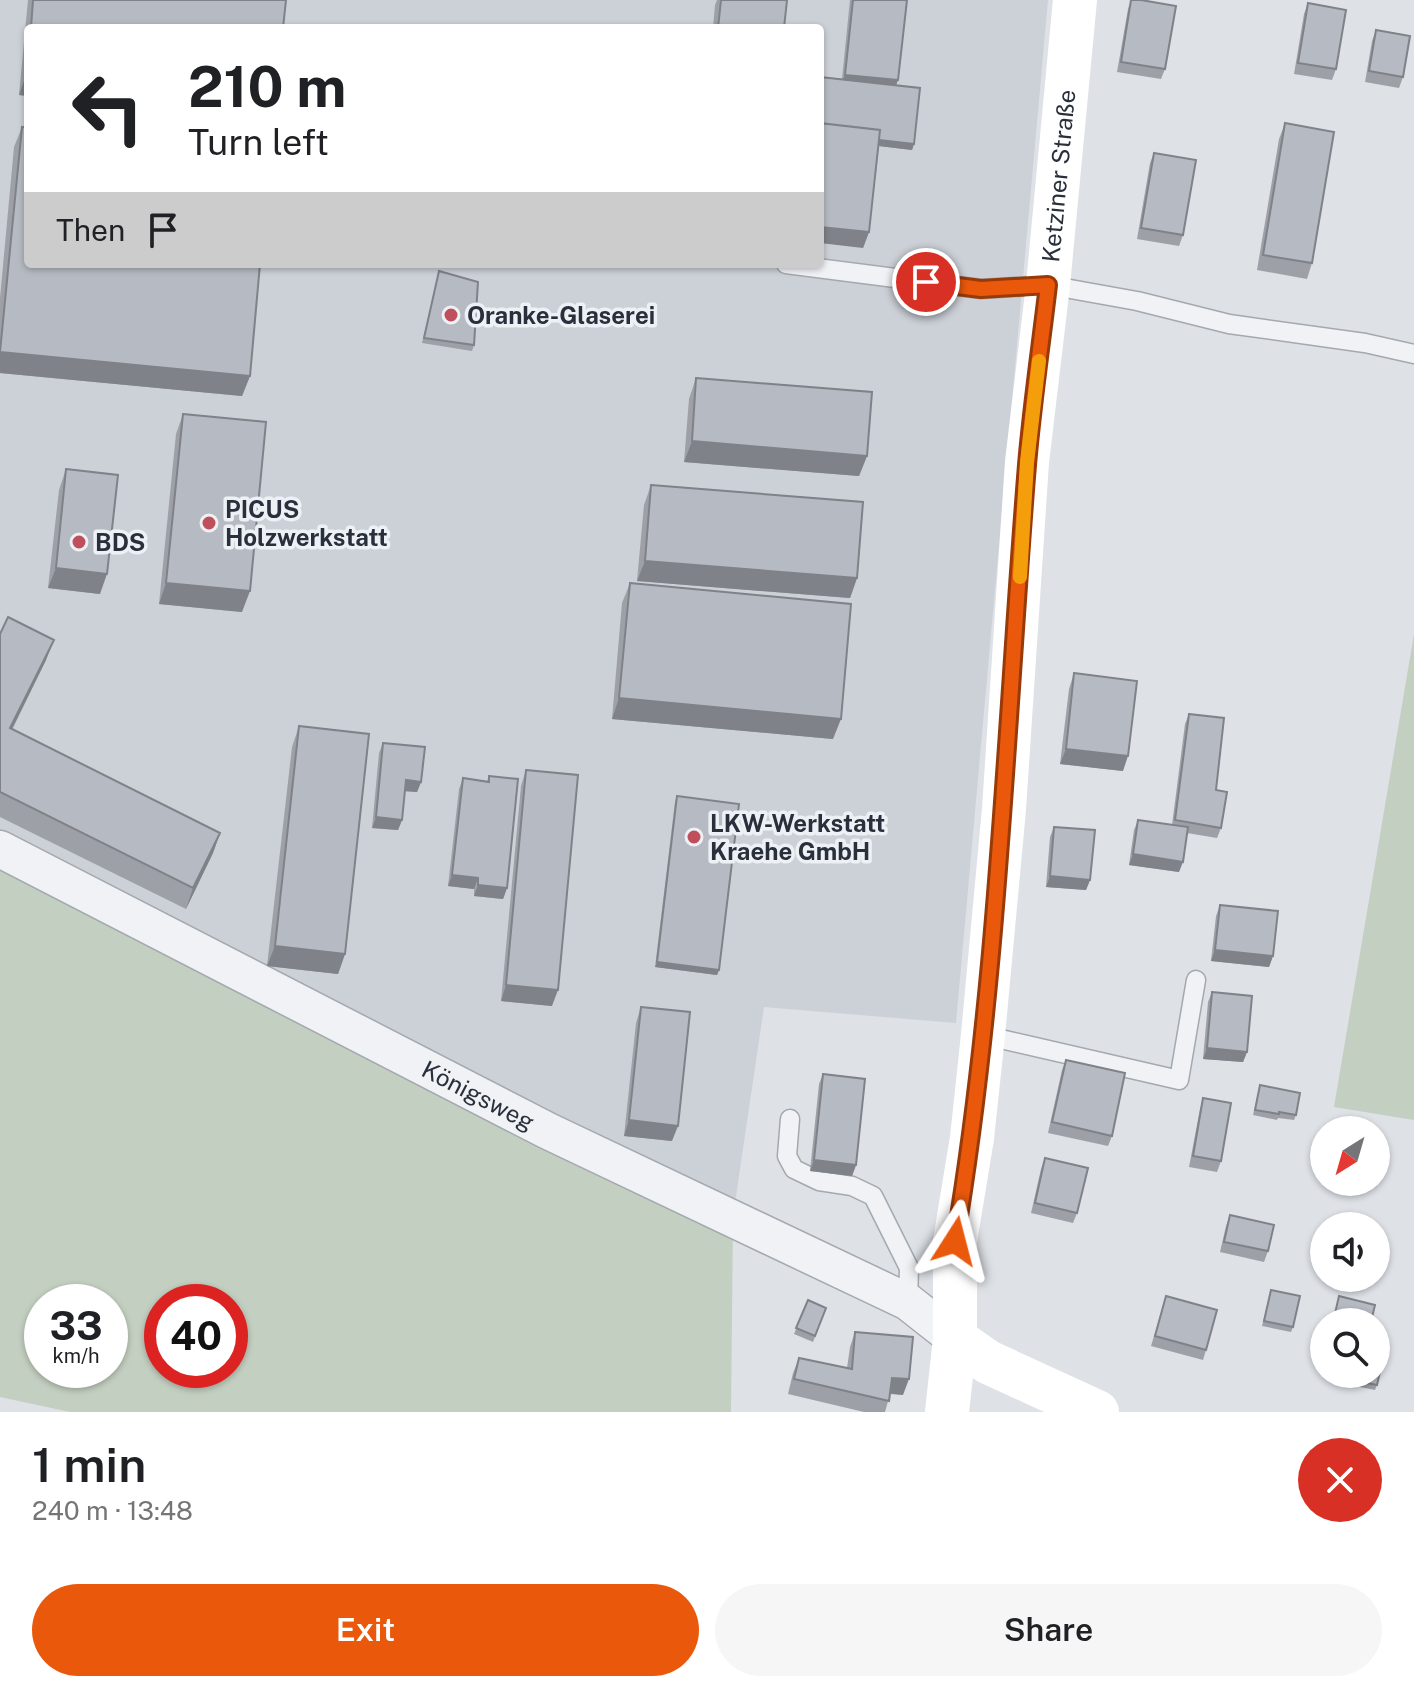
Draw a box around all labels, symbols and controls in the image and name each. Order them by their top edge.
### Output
text: 210 m [188,54,346,120]
icon: left [56,56,160,160]
street label: Ketziner Straße [1036,88,1080,263]
text: Turn left [188,121,329,163]
icon: arrive [141,208,185,252]
text: Then [56,212,125,248]
pin [892,248,960,316]
icon: arrive [904,260,948,304]
place label: Oranke-Glaserei [467,301,655,329]
marker: Oranke-Glaserei [442,306,460,324]
place label: PICUS Holzwerkstatt [225,495,388,551]
marker: PICUS Holzwerkstatt [200,514,218,532]
place label: BDS [95,528,145,556]
marker: BDS [70,533,88,551]
place label: LKW-Werkstatt Kraehe GmbH [710,809,885,865]
marker: LKW-Werkstatt Kraehe GmbH [685,828,703,846]
street label: Königsweg [417,1055,539,1136]
north arrow [1310,1116,1390,1196]
map controls [1310,1116,1390,1388]
position arrow [913,1199,997,1283]
button: sound [1310,1212,1390,1292]
speed limit sign: 40 [144,1284,248,1388]
text: 33 [49,1302,103,1349]
button: search [1310,1308,1390,1388]
text: km/h [52,1344,100,1368]
text: 1 min [32,1436,146,1493]
button: close [1298,1438,1382,1522]
text: 240 m · 13:48 [32,1495,193,1526]
button: Exit [32,1584,699,1676]
button: Share [715,1584,1382,1676]

